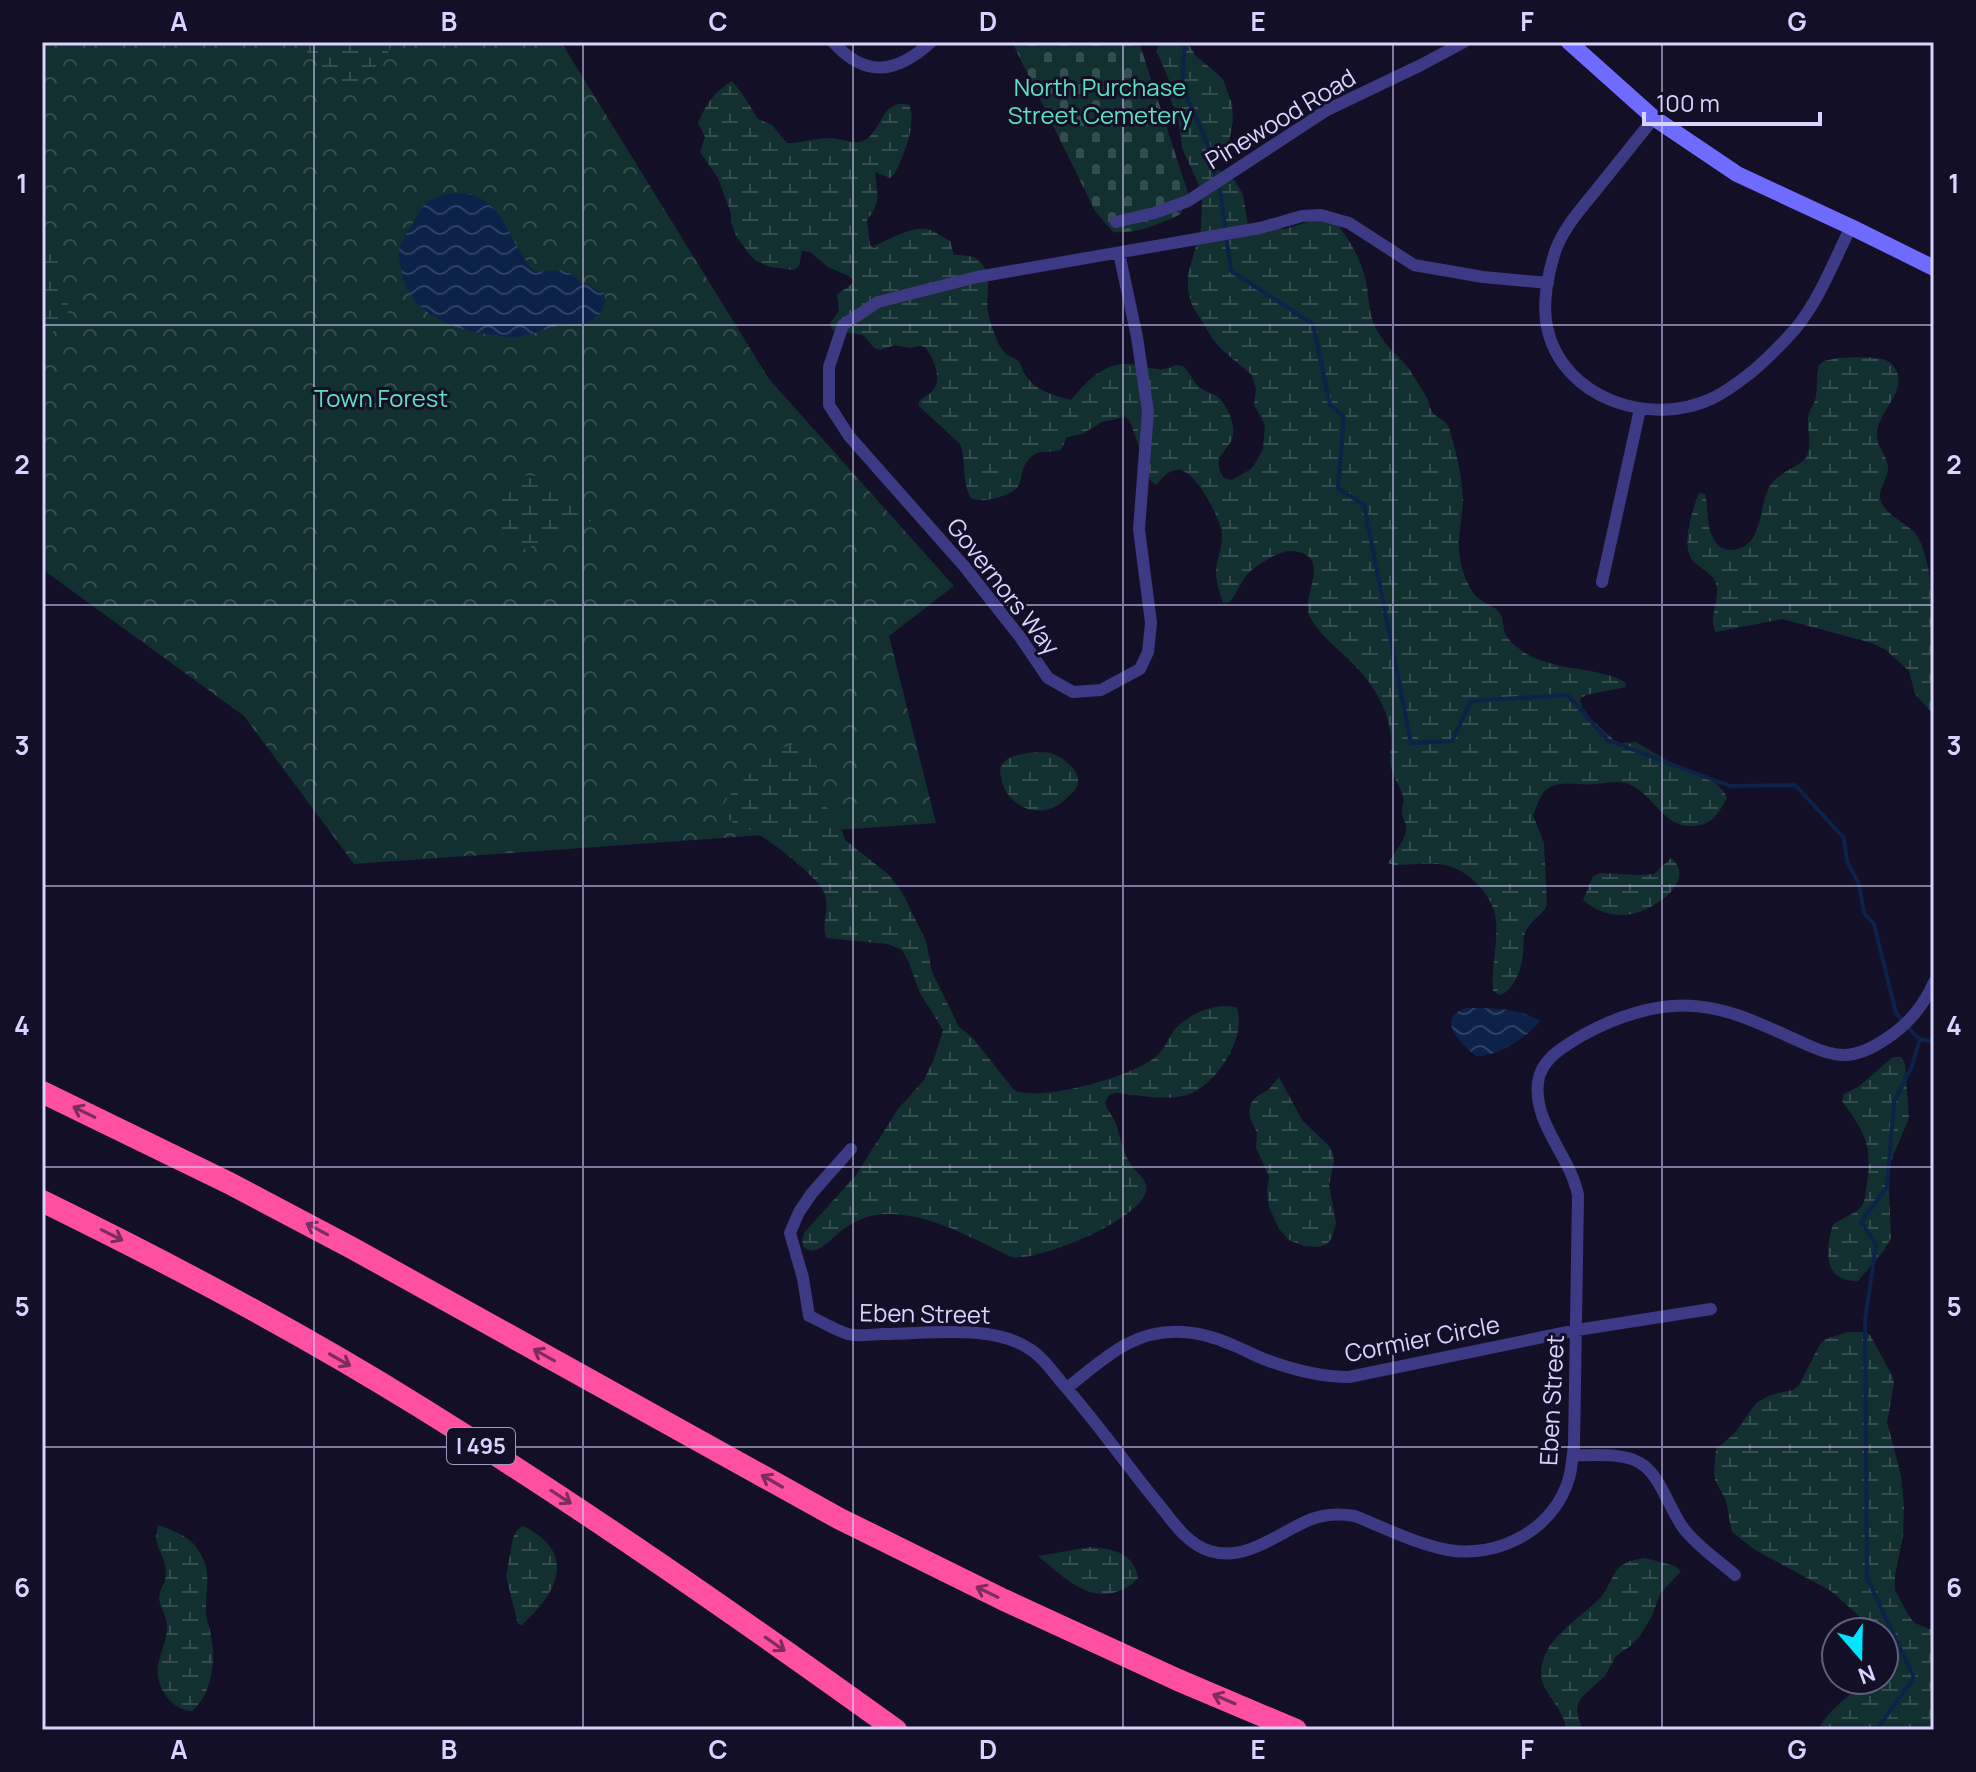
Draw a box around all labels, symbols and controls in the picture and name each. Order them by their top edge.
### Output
text: A [170,3,188,39]
text: B [441,3,457,39]
text: C [708,3,728,39]
text: D [979,3,997,39]
text: E [1250,3,1266,39]
text: F [1520,3,1534,39]
text: G [1787,3,1807,39]
street label: Pinewood Road [1199,60,1361,176]
park label: North Purchase Street Cemetery [1008,70,1193,131]
scale bar [1644,76,1820,126]
text: 100 m [1656,86,1720,119]
text: 1 [16,165,28,201]
text: 1 [1948,165,1960,201]
park label: Town Forest [314,381,448,414]
text: 2 [14,446,30,482]
text: 2 [1946,446,1962,482]
street label: Governors Way [940,511,1068,662]
text: 3 [14,727,30,763]
text: 3 [1946,727,1962,763]
text: 4 [14,1007,30,1043]
text: 4 [1946,1007,1962,1043]
one-way arrow [73,1104,97,1120]
one-way arrow [305,1221,329,1237]
one-way arrow [100,1228,123,1244]
text: 5 [14,1288,30,1324]
text: 5 [1946,1288,1962,1324]
street label: Eben Street [859,1295,991,1331]
street label: Cormier Circle [1342,1307,1502,1369]
street label: Eben Street [1531,1334,1571,1466]
one-way arrow [533,1346,557,1362]
one-way arrow [328,1352,351,1368]
road number: I 495 [447,1428,515,1464]
one-way arrow [761,1472,784,1488]
one-way arrow [549,1490,572,1506]
text: 6 [14,1569,30,1605]
text: 6 [1946,1569,1962,1605]
one-way arrow [976,1584,1000,1599]
north arrow [1820,1616,1900,1696]
one-way arrow [764,1636,786,1652]
text: N [1854,1658,1879,1692]
one-way arrow [1212,1691,1237,1706]
text: A [170,1731,188,1767]
text: B [441,1731,457,1767]
text: C [708,1731,728,1767]
text: D [979,1731,997,1767]
text: E [1250,1731,1266,1767]
text: F [1520,1731,1534,1767]
text: G [1787,1731,1807,1767]

